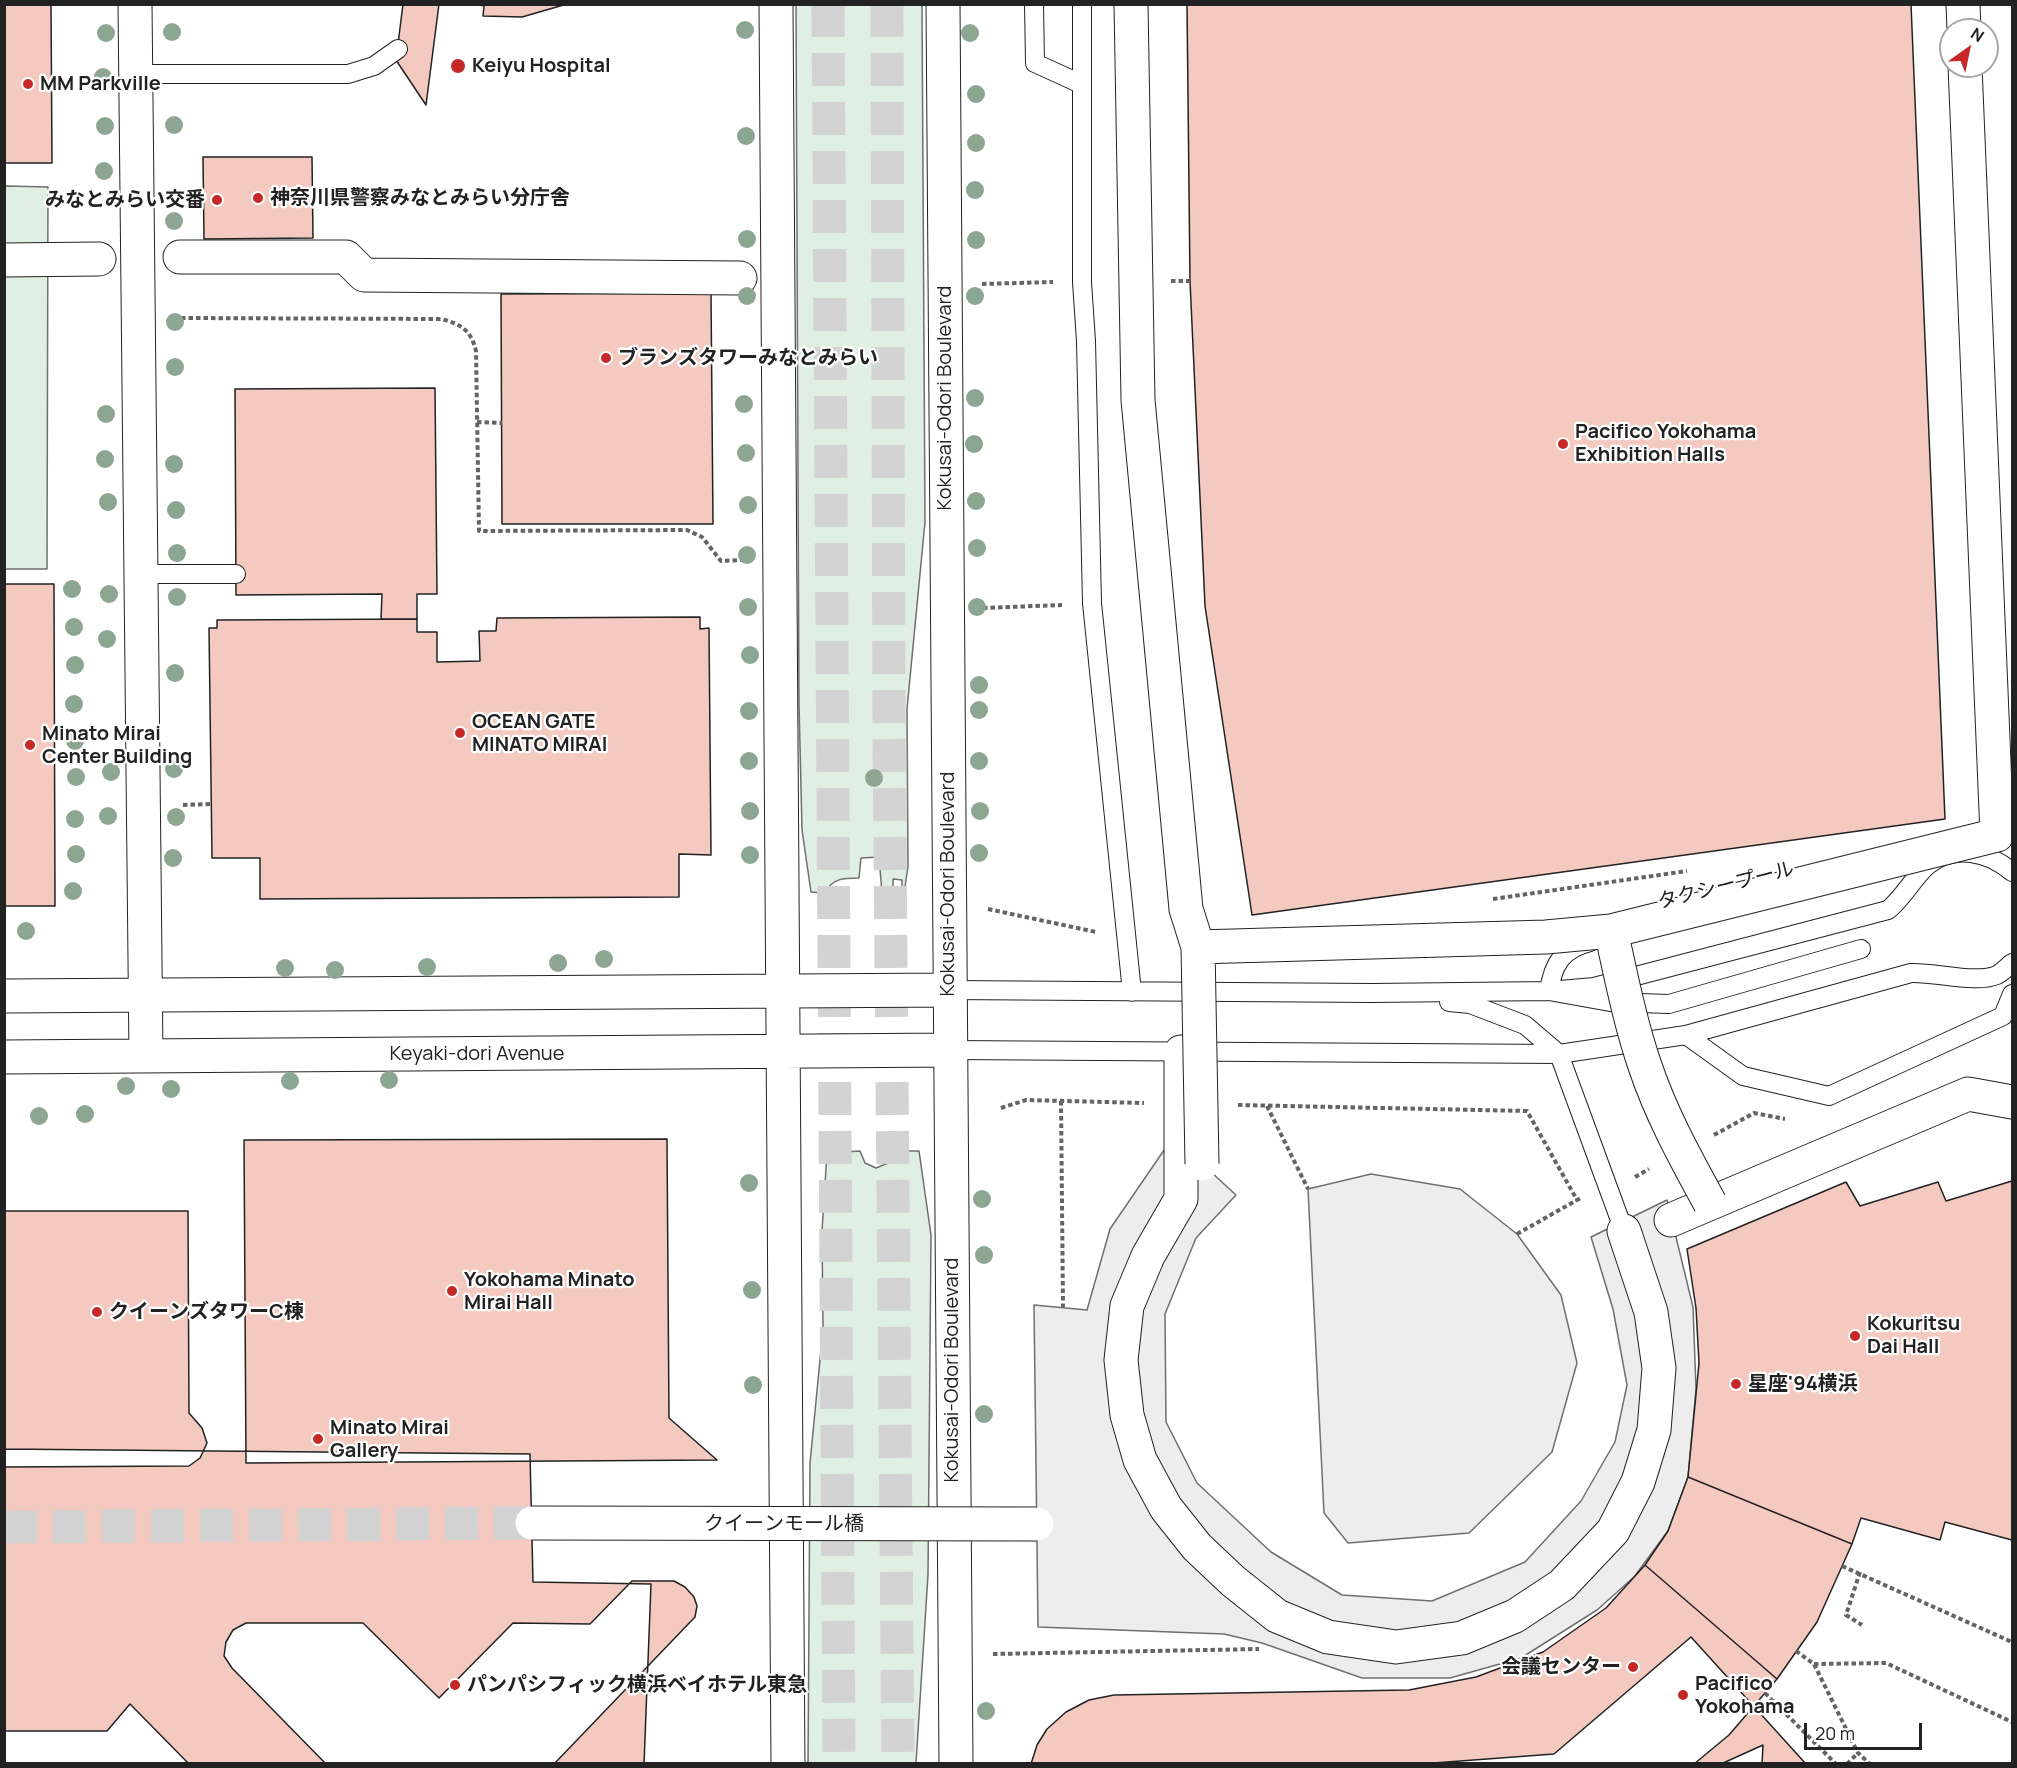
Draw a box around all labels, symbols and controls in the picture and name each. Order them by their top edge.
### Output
north arrow [1939,18,1999,78]
text: N [1967,22,1989,47]
place label: Keiyu Hospital [472,54,611,78]
marker: Keiyu Hospital [449,57,467,75]
place label: MM Parkville [40,72,161,96]
marker: MM Parkville [21,77,35,91]
place label: 神奈川県警察みなとみらい分庁舎 [270,186,570,210]
place label: みなとみらい交番 [45,188,205,212]
marker: 神奈川県警察みなとみらい分庁舎 [251,191,265,205]
marker: みなとみらい交番 [210,193,224,207]
street label: Kokusai-Odori Boulevard [933,286,957,510]
place label: ブランズタワーみなとみらい [618,346,878,370]
marker: ブランズタワーみなとみらい [599,351,613,365]
place label: Pacifico Yokohama Exhibition Halls [1575,420,1756,467]
marker: Pacifico Yokohama Exhibition Halls [1556,437,1570,451]
place label: OCEAN GATE MINATO MIRAI [472,710,607,757]
place label: Minato Mirai Center Building [42,722,192,769]
marker: OCEAN GATE MINATO MIRAI [453,726,467,740]
marker: Minato Mirai Center Building [23,738,37,752]
street label: Kokusai-Odori Boulevard [936,772,960,996]
street label: タクシープール [1655,857,1797,915]
street label: Keyaki-dori Avenue [390,1042,564,1066]
street label: Kokusai-Odori Boulevard [940,1258,964,1482]
place label: Yokohama Minato Mirai Hall [464,1268,635,1315]
marker: Yokohama Minato Mirai Hall [445,1284,459,1298]
place label: クイーンズタワーC棟 [109,1300,304,1324]
marker: クイーンズタワーC棟 [90,1305,104,1319]
place label: Kokuritsu Dai Hall [1867,1312,1960,1359]
marker: Kokuritsu Dai Hall [1848,1329,1862,1343]
place label: 星座'94横浜 [1748,1372,1858,1396]
marker: 星座'94横浜 [1729,1377,1743,1391]
place label: Minato Mirai Gallery [330,1416,449,1463]
marker: Minato Mirai Gallery [311,1432,325,1446]
street label: クイーンモール橋 [704,1512,864,1536]
place label: 会議センター [1501,1655,1621,1679]
marker: 会議センター [1626,1660,1640,1674]
place label: Pacifico Yokohama [1695,1672,1794,1719]
place label: パンパシフィック横浜ベイホテル東急 [467,1673,807,1697]
marker: パンパシフィック横浜ベイホテル東急 [448,1678,462,1692]
marker: Pacifico Yokohama [1676,1688,1690,1702]
scale bar [1807,1711,1926,1749]
text: 20 m [1815,1721,1855,1745]

